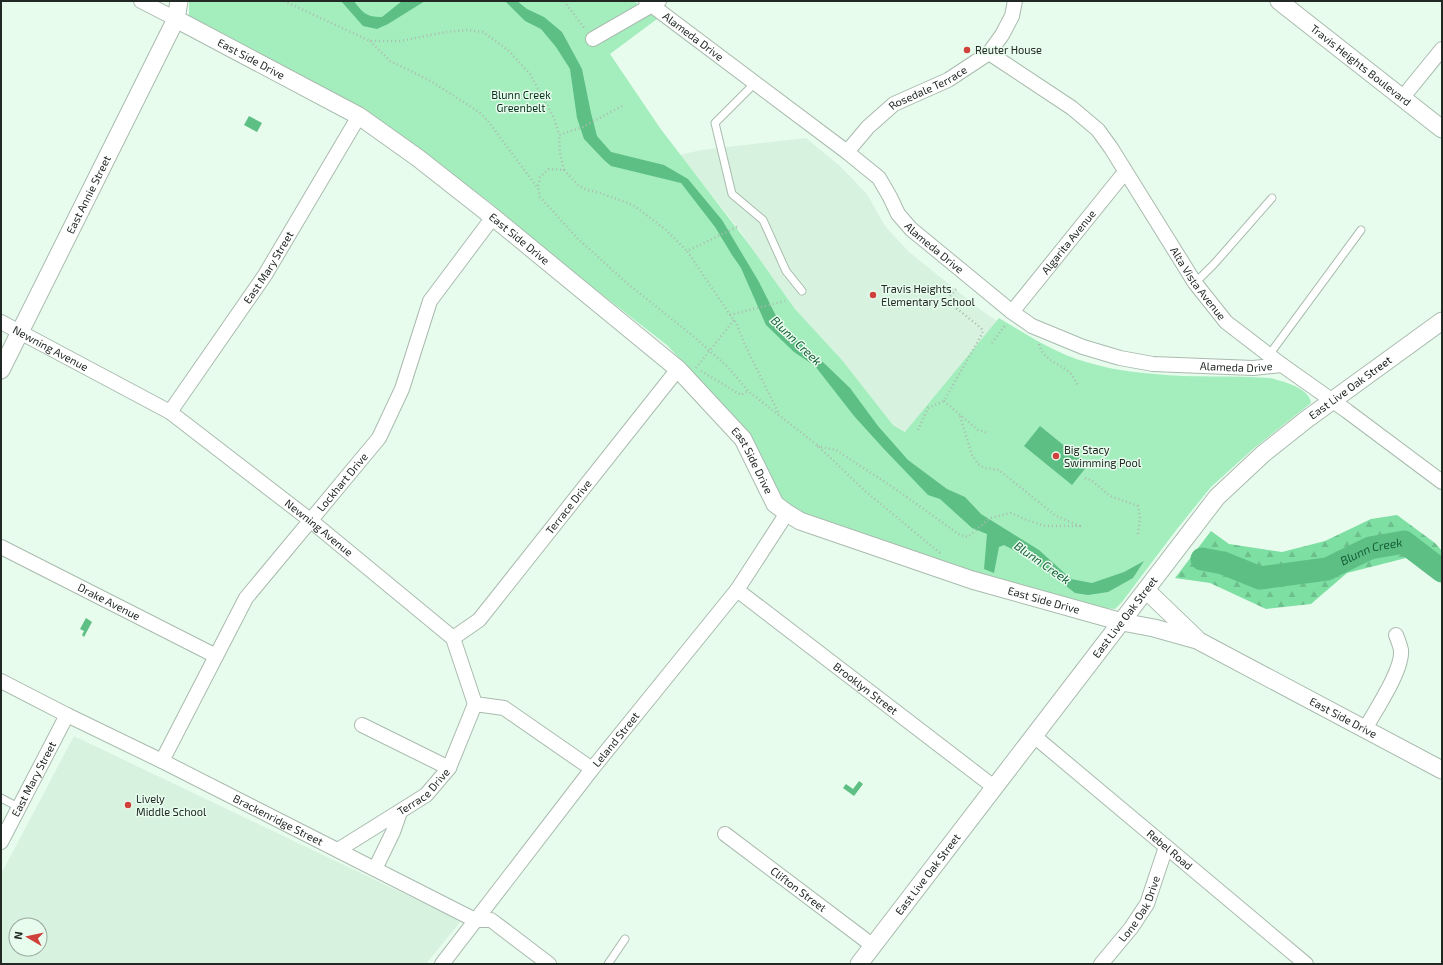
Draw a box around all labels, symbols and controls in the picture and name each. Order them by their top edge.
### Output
street label: Alameda Drive [661,9,727,63]
street label: Travis Heights Boulevard [1308,21,1414,108]
street label: East Side Drive [216,35,287,82]
place label: Reuter House [975,43,1042,56]
marker: Reuter House [962,45,972,55]
street label: Rosedale Terrace [886,62,969,112]
park label: Blunn Creek Greenbelt [491,88,551,114]
street label: East Annie Street [63,153,113,236]
street label: Algarita Avenue [1038,207,1098,276]
street label: East Side Drive [487,210,552,267]
street label: Alameda Drive [902,219,967,276]
street label: East Mary Street [240,228,296,306]
street label: Alta Vista Avenue [1168,244,1229,323]
place label: Travis Heights Elementary School [881,282,975,308]
marker: Travis Heights Elementary School [868,290,878,300]
water label: Blunn Creek [768,313,825,368]
street label: Newning Avenue [11,323,91,373]
street label: East Live Oak Street [1306,353,1394,422]
street label: Alameda Drive [1200,359,1273,374]
street label: East Side Drive [729,424,776,496]
place label: Big Stacy Swimming Pool [1064,443,1142,469]
street label: Lockhart Drive [314,450,370,514]
marker: Big Stacy Swimming Pool [1051,451,1061,461]
street label: Terrace Drive [543,477,594,536]
street label: Newning Avenue [283,496,356,559]
water label: Blunn Creek [1338,534,1403,568]
water label: Blunn Creek [1012,538,1073,587]
street label: East Live Oak Street [1089,574,1160,660]
street label: Drake Avenue [76,580,143,623]
street label: East Side Drive [1006,583,1081,616]
street label: Brooklyn Street [831,659,901,717]
street label: East Side Drive [1308,694,1379,740]
street label: Leland Street [589,709,642,769]
street label: East Mary Street [8,739,58,819]
street label: Terrace Drive [395,765,452,817]
street label: Brackenridge Street [231,791,325,848]
place label: Lively Middle School [136,792,207,818]
marker: Lively Middle School [123,800,133,810]
street label: Rebel Road [1144,826,1195,872]
street label: East Live Oak Street [892,831,963,917]
street label: Clifton Street [768,864,829,914]
street label: Lone Oak Drive [1115,874,1162,944]
north arrow [8,917,48,957]
text: N [11,930,25,940]

